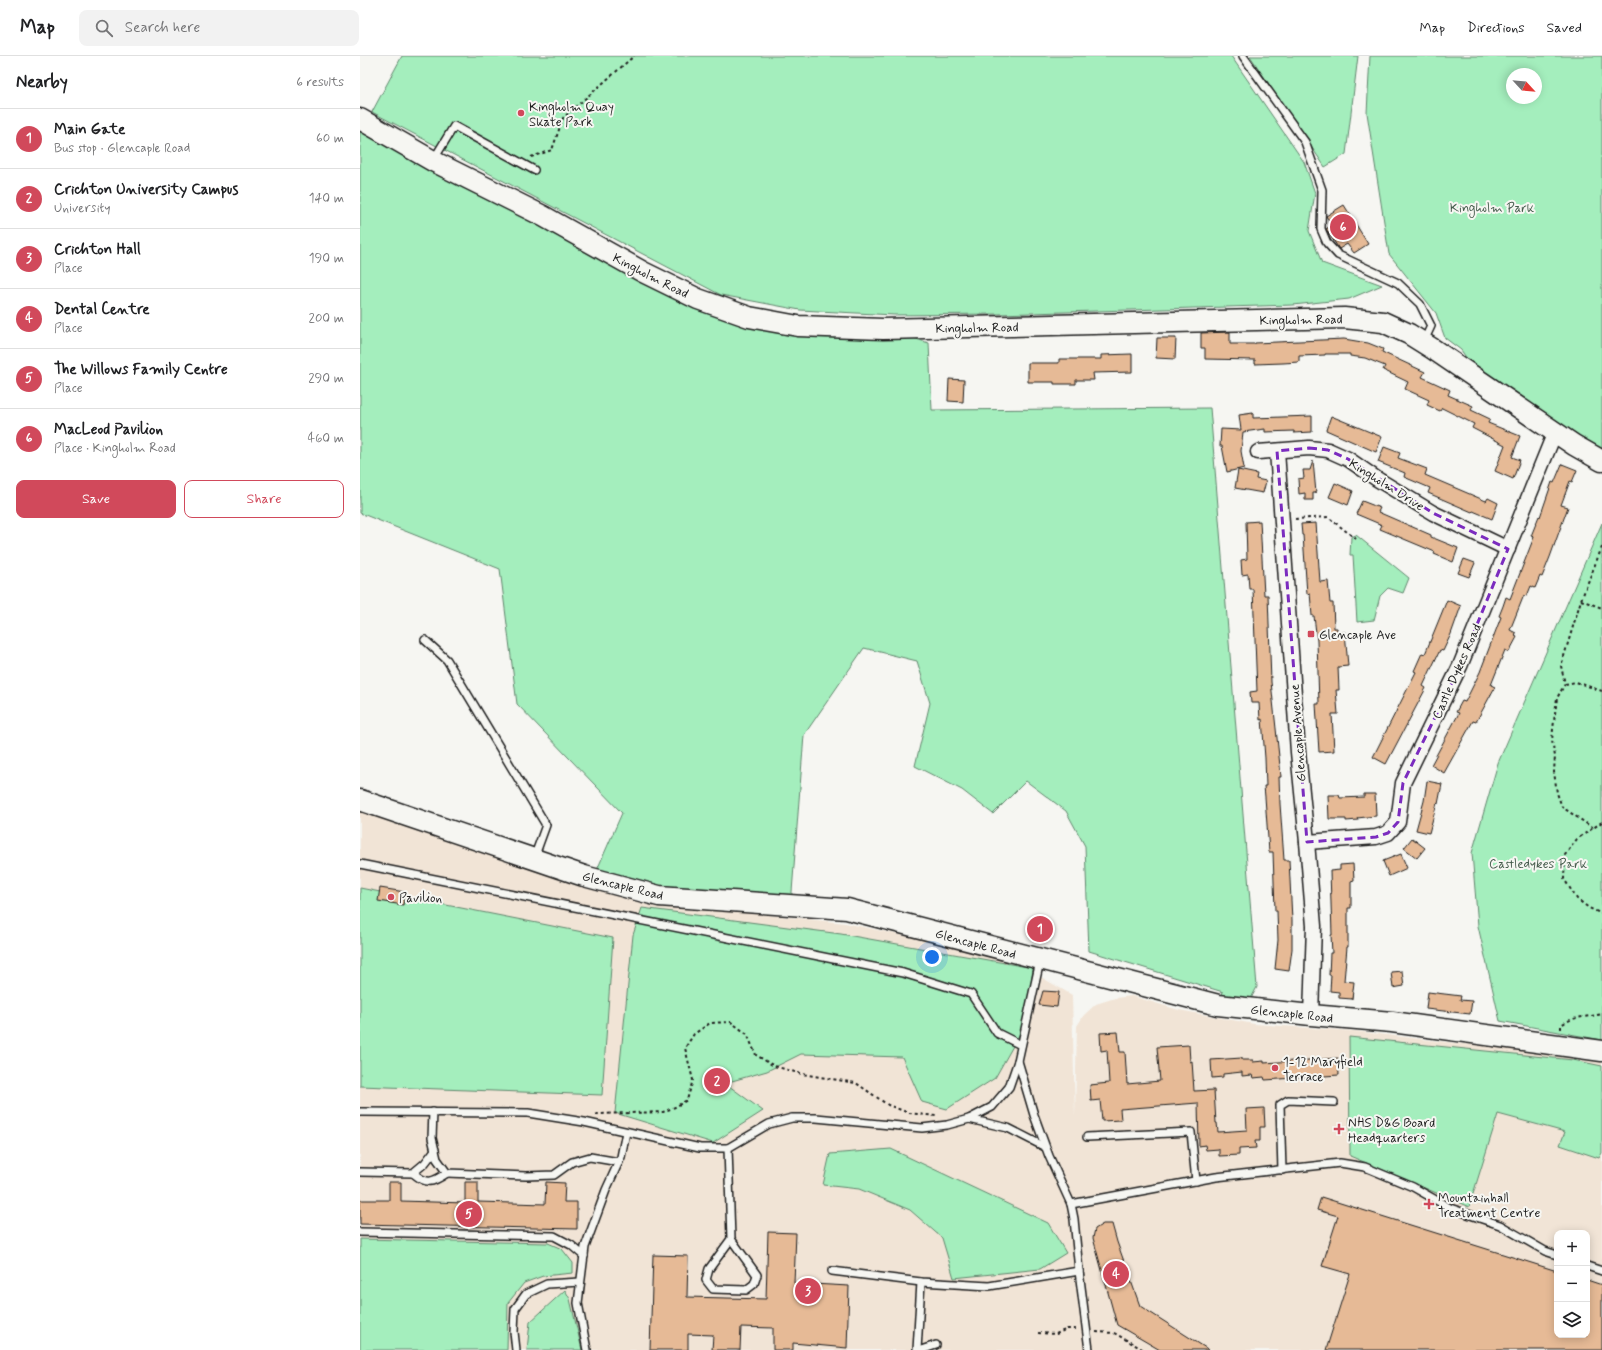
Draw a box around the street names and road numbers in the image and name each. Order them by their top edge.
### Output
street label: Kingholm Road [609,250,691,304]
street label: Kingholm Road [1259,311,1343,331]
street label: Kingholm Road [935,319,1019,339]
street label: Kingholm Drive [1345,455,1427,516]
street label: Castle Dykes Road [1429,621,1486,722]
street label: Glencaple Avenue [1287,683,1310,782]
street label: Glencaple Road [580,868,665,905]
street label: Glencaple Road [933,925,1018,963]
street label: Glencaple Road [1250,1002,1334,1027]

